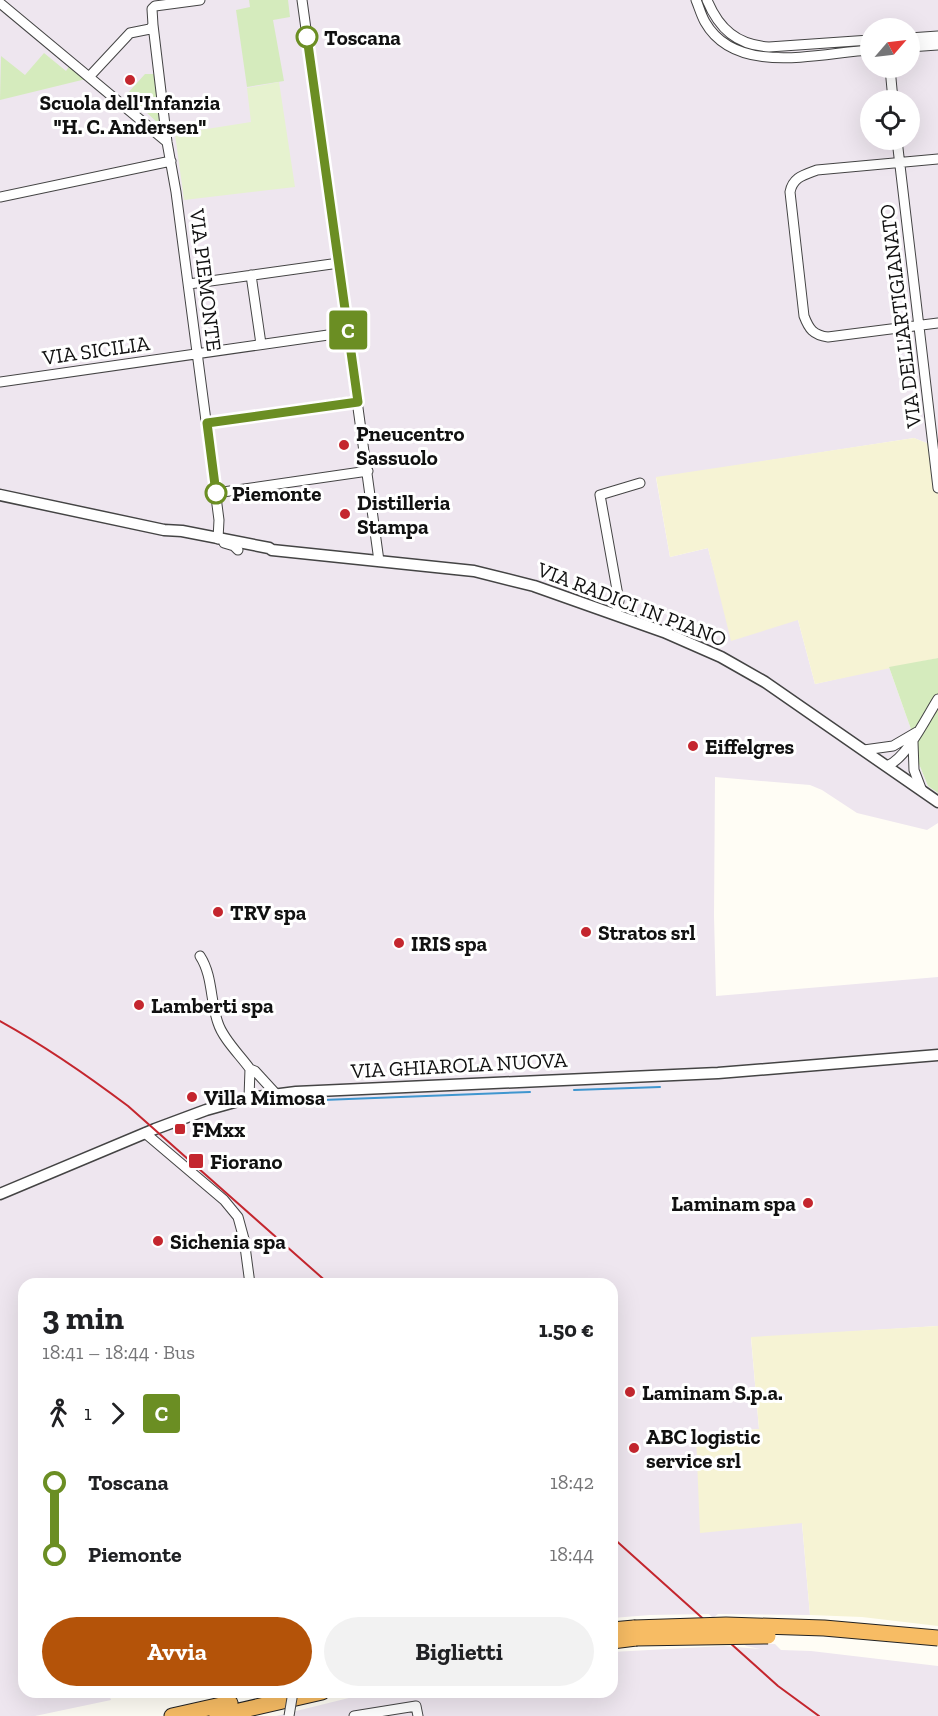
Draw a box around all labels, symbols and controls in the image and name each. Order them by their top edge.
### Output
north arrow [860,18,920,78]
map controls [860,18,920,150]
place label: Toscana [324,25,401,50]
marker: Toscana [296,26,318,48]
marker: Scuola dell'Infanzia "H. C. Andersen" [123,73,137,87]
place label: Scuola dell'Infanzia "H. C. Andersen" [40,90,221,139]
button: locate [860,90,920,150]
street label: VIA DELL'ARTIGIANATO [874,203,926,430]
street label: VIA PIEMONTE [185,206,227,353]
line badge: C [328,310,368,350]
text: C [341,318,355,343]
street label: VIA SICILIA [40,330,152,370]
place label: Pneucentro Sassuolo [356,421,465,470]
marker: Pneucentro Sassuolo [337,438,351,452]
place label: Piemonte [232,481,321,506]
marker: Piemonte [205,482,227,504]
place label: Distilleria Stampa [357,490,451,539]
marker: Distilleria Stampa [338,507,352,521]
street label: VIA RADICI IN PIANO [533,556,730,652]
place label: Eiffelgres [705,734,795,759]
marker: Eiffelgres [686,739,700,753]
place label: TRV spa [230,900,307,925]
marker: TRV spa [211,905,225,919]
place label: Stratos srl [598,920,696,945]
marker: Stratos srl [579,925,593,939]
place label: IRIS spa [411,931,487,956]
marker: IRIS spa [392,936,406,950]
place label: Lamberti spa [151,993,274,1018]
marker: Lamberti spa [132,998,146,1012]
street label: VIA GHIAROLA NUOVA [349,1047,568,1083]
place label: Villa Mimosa [204,1085,326,1110]
marker: Villa Mimosa [185,1090,199,1104]
place label: FMxx [192,1117,245,1142]
marker: FMxx [173,1122,187,1136]
place label: Fiorano [210,1149,283,1174]
marker: Fiorano [187,1152,205,1170]
place label: Laminam spa [671,1191,796,1216]
marker: Laminam spa [801,1196,815,1210]
place label: Sichenia spa [170,1229,286,1254]
marker: Sichenia spa [151,1234,165,1248]
text: 3 min [42,1298,124,1337]
text: 1.50 € [539,1316,594,1343]
text: 18:41 – 18:44 · Bus [42,1340,195,1364]
place label: Laminam S.p.a. [642,1380,783,1405]
marker: Laminam S.p.a. [623,1385,637,1399]
icon: walk [42,1397,75,1430]
icon: forward [101,1397,134,1430]
text: 1 [84,1401,92,1425]
text: C [155,1401,168,1426]
place label: ABC logistic service srl [646,1424,760,1473]
marker: ABC logistic service srl [627,1441,641,1455]
text: Toscana [88,1469,169,1496]
text: 18:42 [550,1470,594,1494]
text: Piemonte [88,1541,182,1568]
text: 18:44 [550,1542,594,1566]
button: Avvia [42,1617,312,1686]
button: Biglietti [324,1617,594,1686]

